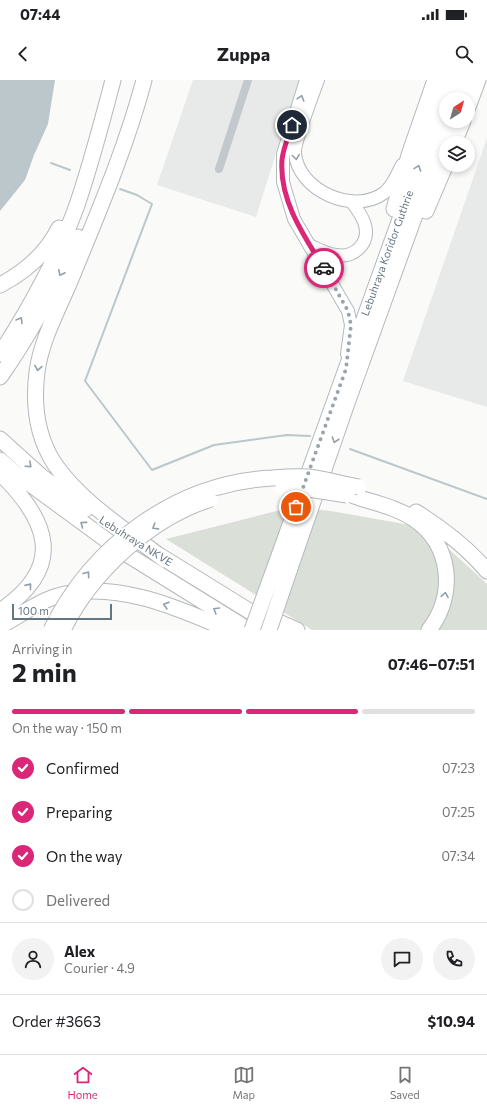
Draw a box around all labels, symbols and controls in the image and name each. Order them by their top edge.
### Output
text: 07:44 [20,5,60,23]
icon: back [12,43,34,65]
text: Zuppa [217,43,270,65]
icon: search [453,43,475,65]
north arrow [439,92,475,128]
map controls [439,92,475,172]
one-way arrow [296,94,305,101]
pin [275,108,309,142]
icon: home [281,114,303,136]
button: layers [439,136,475,172]
one-way arrow [291,154,300,161]
one-way arrow [414,165,422,172]
street label: Lebuhraya Koridor Guthrie [358,188,415,317]
courier [304,248,344,288]
icon: car [313,257,335,279]
one-way arrow [58,269,66,276]
one-way arrow [16,317,23,324]
one-way arrow [34,365,42,372]
one-way arrow [331,436,339,443]
one-way arrow [24,461,32,468]
pin [279,490,313,524]
icon: bag [285,496,307,518]
street label: Lebuhraya NKVE [97,513,175,568]
one-way arrow [81,522,88,529]
one-way arrow [153,522,160,529]
one-way arrow [82,571,89,578]
one-way arrow [25,583,32,591]
one-way arrow [441,592,449,598]
one-way arrow [163,601,170,610]
scale bar [12,602,112,621]
text: 100 m [18,604,49,617]
one-way arrow [213,607,220,614]
text: Arriving in [12,641,72,657]
text: 07:46–07:51 [388,655,475,673]
text: 2 min [12,656,77,687]
text: On the way · 150 m [12,720,122,736]
icon: check [12,757,34,779]
text: Confirmed [46,759,119,777]
text: 07:23 [442,760,475,776]
icon: check [12,801,34,823]
text: Preparing [46,803,112,821]
text: 07:25 [442,804,475,820]
icon: check [12,845,34,867]
text: On the way [46,847,123,865]
text: 07:34 [441,848,475,864]
text: Delivered [46,891,110,909]
button: person [12,938,54,980]
button: chat [381,938,423,980]
button: phone [433,938,475,980]
text: Alex [64,942,95,960]
text: Courier · 4.9 [64,960,135,976]
text: Order #3663 [12,1012,101,1030]
text: $10.94 [428,1012,475,1030]
tab: Home [67,1064,98,1101]
tab: Map [232,1064,255,1101]
tab: Saved [390,1064,420,1101]

